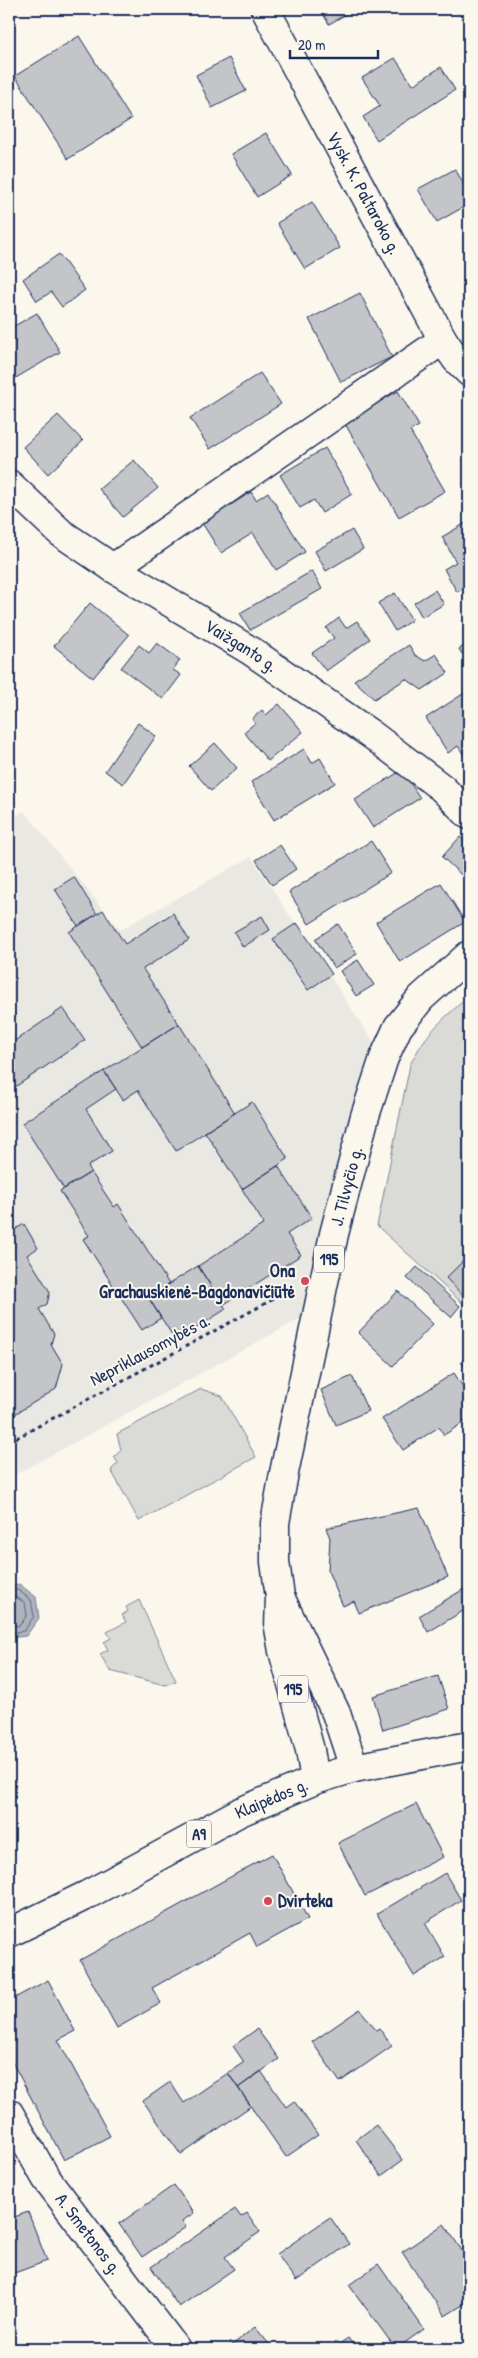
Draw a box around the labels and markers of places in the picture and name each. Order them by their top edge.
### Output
place label: Ona Grachauskienė-Bagdonavičiūtė [99,1258,296,1305]
marker: Ona Grachauskienė-Bagdonavičiūtė [299,1275,311,1287]
place label: Dvirteka [278,1888,334,1913]
marker: Dvirteka [262,1895,274,1907]

